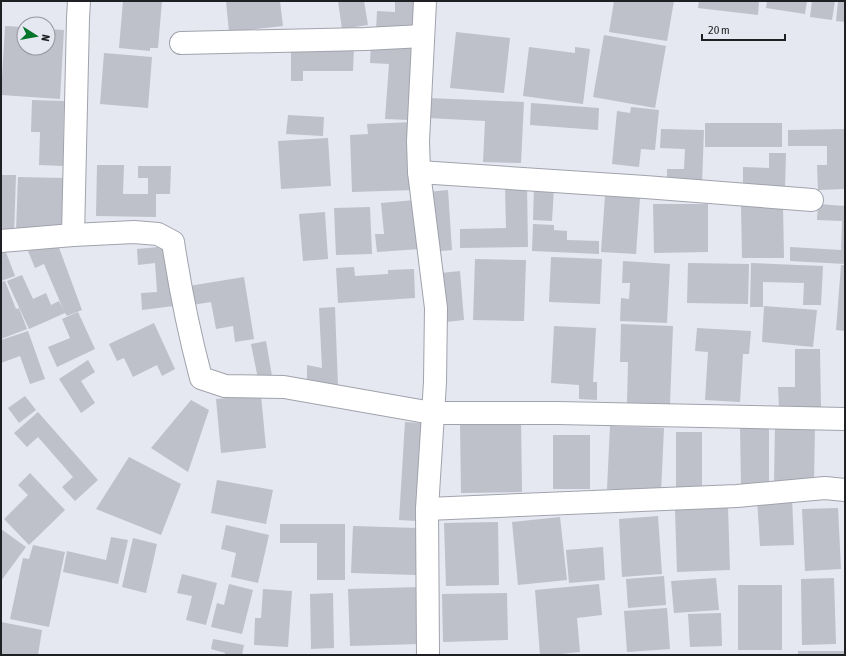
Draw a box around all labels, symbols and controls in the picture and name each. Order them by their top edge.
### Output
north arrow [16,16,56,56]
scale bar [702,16,785,42]
text: 20 m [708,23,730,37]
text: N [39,34,52,42]

